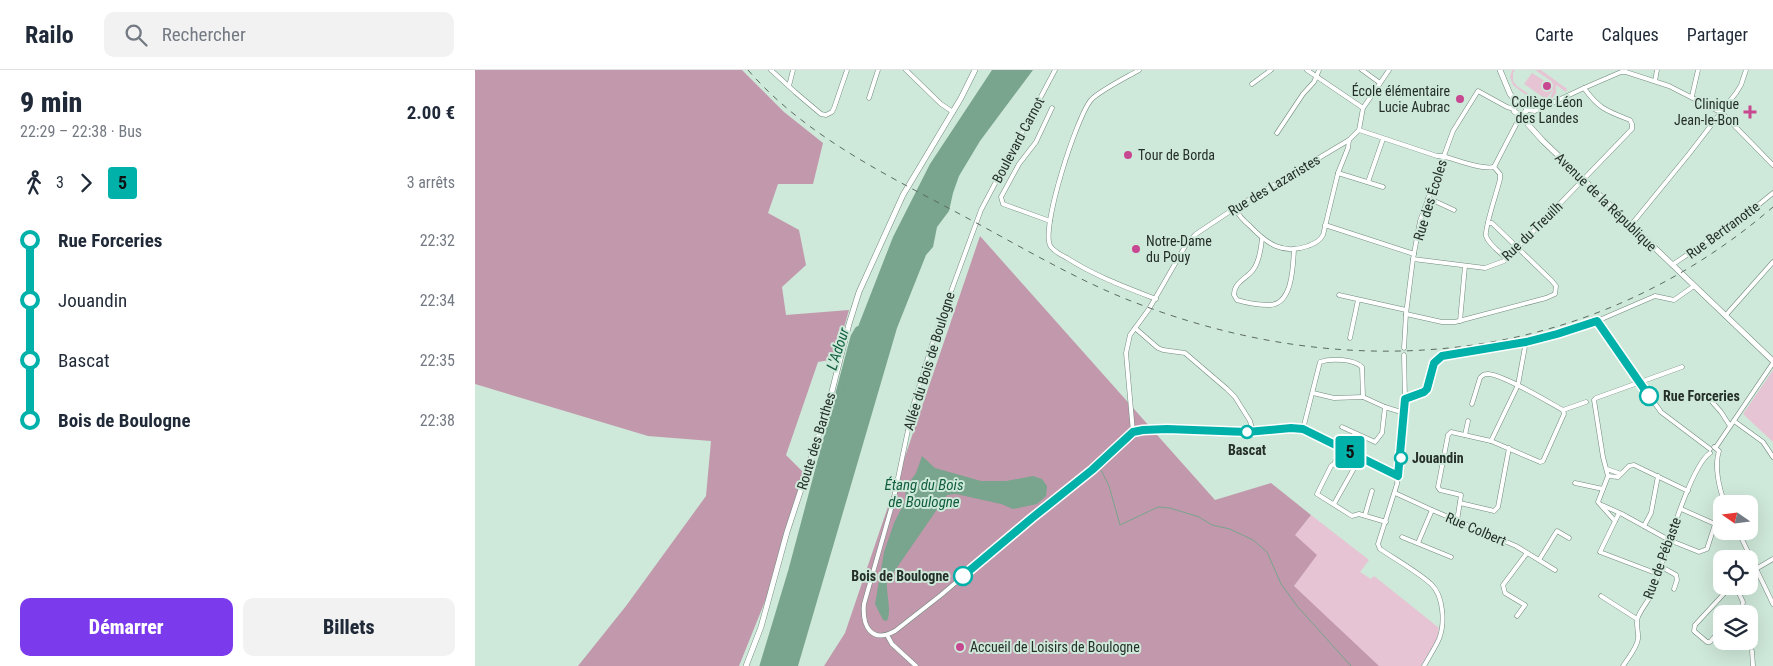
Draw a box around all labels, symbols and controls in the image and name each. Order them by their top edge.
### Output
search box [104,12,454,57]
text: Railo [25,21,74,49]
icon: search [122,21,150,49]
text: Rechercher [162,23,246,46]
text: Carte [1535,24,1574,45]
text: Calques [1602,24,1659,45]
text: Partager [1687,24,1748,45]
marker: Collège Léon des Landes [1541,80,1553,92]
place label: École élémentaire Lucie Aubrac [1352,82,1450,115]
text: 9 min [20,86,82,119]
marker: École élémentaire Lucie Aubrac [1454,93,1466,105]
street label: Boulevard Carnot [989,94,1047,186]
place label: Collège Léon des Landes [1511,94,1583,126]
place label: Clinique Jean-le-Bon [1674,96,1739,128]
text: 2.00 € [407,101,455,124]
marker: Clinique Jean-le-Bon [1743,105,1757,119]
text: 22:29 – 22:38 · Bus [20,122,142,141]
place label: Tour de Borda [1138,147,1215,163]
marker: Tour de Borda [1122,149,1134,161]
street label: Avenue de la République [1552,149,1660,255]
street label: Rue des Lazaristes [1225,151,1323,219]
street label: Rue des Écoles [1409,157,1450,242]
icon: walk [20,169,48,197]
icon: forward [72,169,100,197]
text: 5 [118,172,127,193]
text: 3 [56,173,64,192]
text: 3 arrêts [407,173,455,192]
street label: Rue du Treuilh [1498,198,1566,264]
street label: Rue Bertranotte [1683,198,1763,262]
text: Rue Forceries [58,229,162,252]
text: 22:32 [420,231,455,250]
place label: Notre-Dame du Pouy [1146,233,1212,265]
marker: Notre-Dame du Pouy [1130,243,1142,255]
text: Jouandin [58,289,127,312]
street label: Allée du Bois de Boulogne [900,289,958,432]
text: 22:34 [420,291,455,310]
water label: L'Adour [823,325,853,372]
text: Bascat [58,349,110,372]
text: 22:35 [420,351,455,370]
marker: Rue Forceries [1639,386,1659,406]
place label: Rue Forceries [1663,388,1740,404]
street label: Route des Barthes [794,390,838,492]
text: Bois de Boulogne [58,409,191,432]
text: 22:38 [420,411,455,430]
marker: Bascat [1240,425,1254,439]
line badge: 5 [1334,436,1366,468]
text: 5 [1345,441,1355,462]
place label: Bascat [1228,442,1266,458]
place label: Jouandin [1412,450,1464,466]
marker: Jouandin [1394,451,1408,465]
water label: Étang du Bois de Boulogne [884,476,964,511]
north arrow [1713,495,1757,540]
map controls [1713,495,1758,650]
street label: Rue Colbert [1443,509,1509,549]
street label: Rue de Pébaste [1640,515,1684,601]
button: locate [1713,550,1758,595]
marker: Bois de Boulogne [953,566,973,586]
place label: Bois de Boulogne [851,568,949,584]
button: Démarrer [20,598,233,656]
button: Billets [243,598,455,656]
button: layers [1713,605,1758,650]
place label: Accueil de Loisirs de Boulogne [970,639,1140,655]
marker: Accueil de Loisirs de Boulogne [954,641,966,653]

